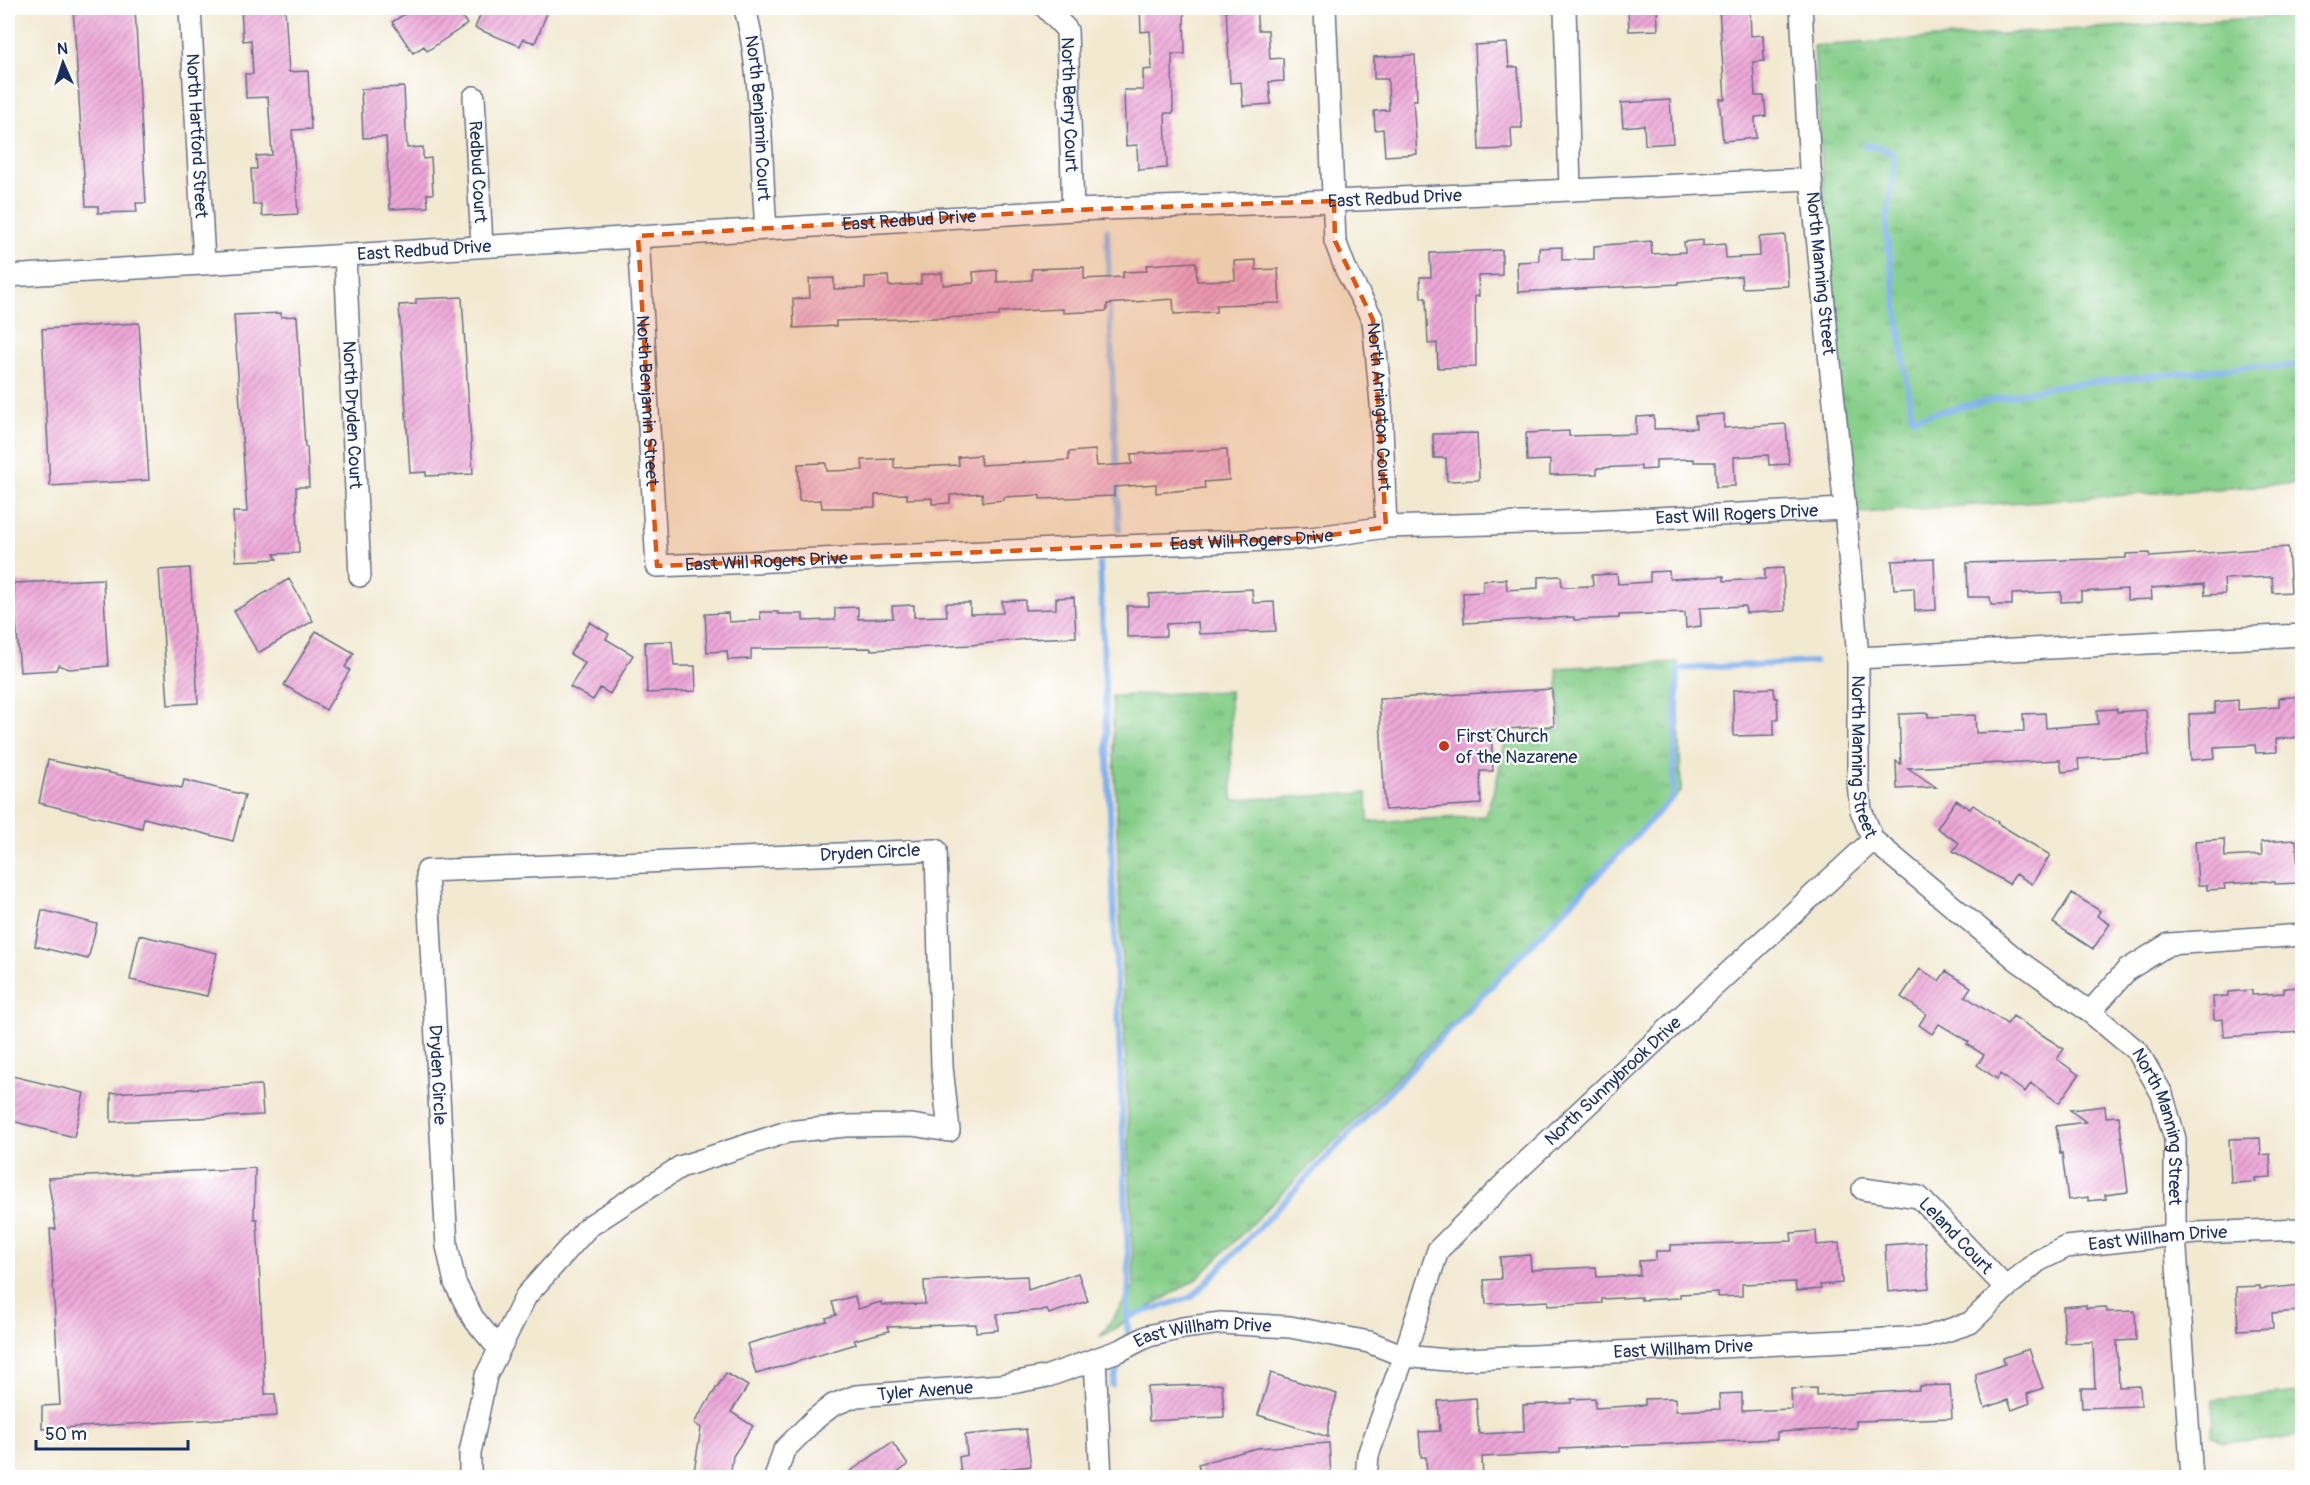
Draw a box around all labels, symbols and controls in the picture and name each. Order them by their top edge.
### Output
north arrow [33,33,93,93]
street label: North Benjamin Court [740,33,776,202]
street label: North Berry Court [1056,37,1083,173]
text: N [56,39,68,59]
street label: North Hartford Street [181,53,213,220]
street label: Redbud Court [464,120,492,224]
street label: East Redbud Drive [1327,184,1462,213]
street label: North Manning Street [1801,190,1841,357]
street label: East Redbud Drive [842,205,977,236]
street label: East Redbud Drive [357,235,492,266]
street label: North Benjamin Street [631,315,664,488]
street label: North Arrington Court [1362,321,1396,492]
street label: North Dryden Court [338,340,367,490]
street label: East Will Rogers Drive [1655,499,1819,529]
street label: East Will Rogers Drive [1170,523,1335,556]
street label: East Will Rogers Drive [684,546,848,576]
street label: North Manning Street [1847,675,1883,842]
place label: First Church of the Nazarene [1456,725,1577,769]
marker: First Church of the Nazarene [1437,739,1451,753]
street label: Dryden Circle [819,839,921,867]
street label: North Sunnybrook Drive [1540,1011,1686,1151]
street label: Dryden Circle [424,1024,452,1125]
street label: North Manning Street [2127,1044,2187,1206]
street label: Leland Court [1914,1192,1998,1279]
street label: East Willham Drive [2087,1220,2228,1256]
street label: East Willham Drive [1130,1311,1272,1353]
street label: East Willham Drive [1613,1334,1753,1364]
street label: Tyler Avenue [876,1376,974,1406]
scale bar [36,1413,188,1451]
text: 50 m [45,1423,87,1446]

